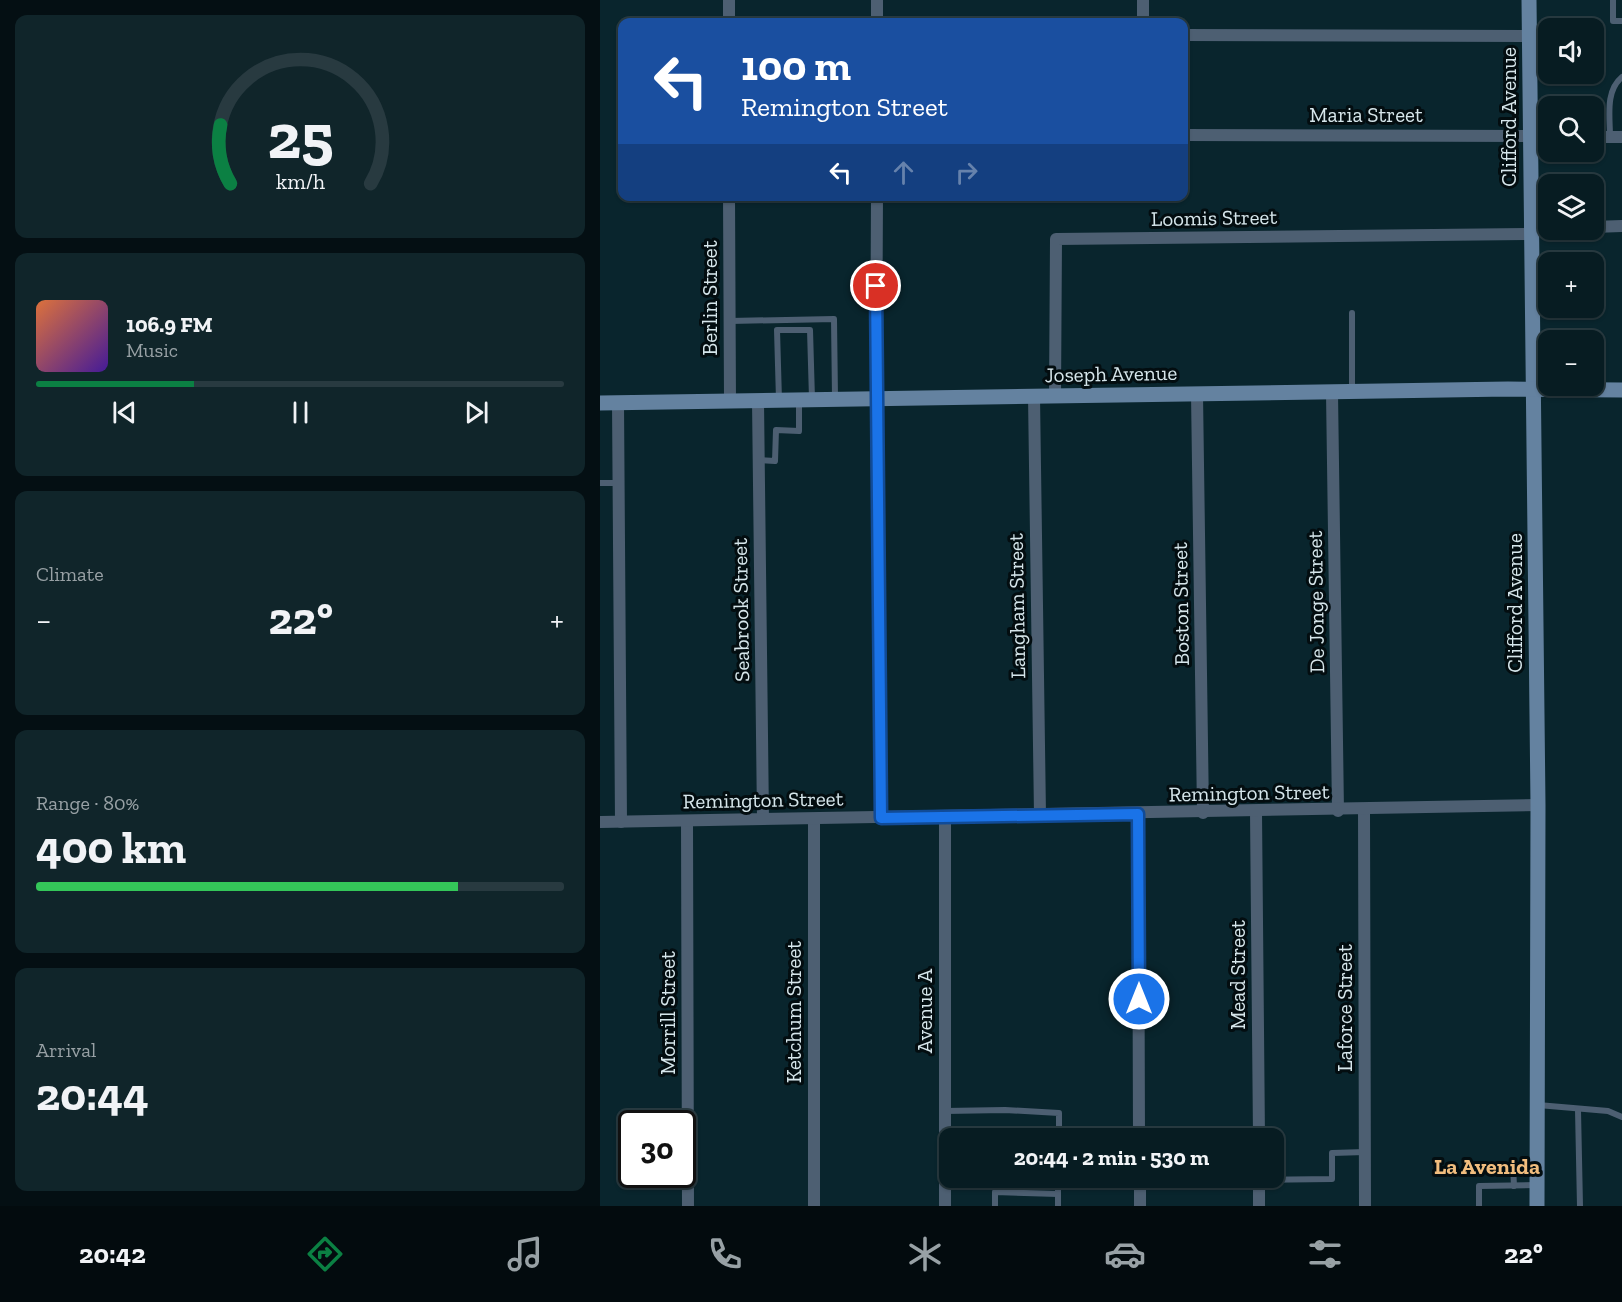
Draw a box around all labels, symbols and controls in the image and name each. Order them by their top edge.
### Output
map controls [1538,18,1604,396]
button: sound [1538,18,1604,84]
text: 100 m [741,40,851,91]
icon: left [642,42,720,120]
street label: Clifford Avenue [1496,47,1521,187]
text: Remington Street [741,91,948,123]
button: search [1538,96,1604,162]
text: 25 [267,99,333,174]
street label: Maria Street [1309,102,1423,127]
icon: left [824,156,857,189]
icon: ahead [887,156,920,189]
icon: right [950,156,983,189]
text: km/h [276,169,324,194]
button: layers [1538,174,1604,240]
street label: Loomis Street [1151,204,1278,231]
street label: Berlin Street [697,240,722,355]
button: + [1538,252,1604,318]
pin [850,260,901,311]
icon: arrive [859,269,892,302]
text: 106.9 FM [126,311,213,338]
button: − [1538,330,1604,396]
text: Music [126,338,178,362]
street label: Joseph Avenue [1044,360,1178,387]
icon: previous [108,396,141,429]
icon: pause [284,396,317,429]
icon: next [460,396,493,429]
street label: De Jonge Street [1302,530,1329,673]
street label: Langham Street [1003,533,1030,679]
street label: Clifford Avenue [1502,533,1527,673]
street label: Seabrook Street [727,538,754,682]
street label: Boston Street [1167,542,1194,666]
text: Climate [36,562,104,586]
text: 22° [268,592,333,646]
text: − [36,600,51,639]
text: + [550,600,564,639]
street label: Remington Street [1168,779,1330,806]
street label: Remington Street [682,786,844,813]
text: Range · 80% [36,791,139,815]
text: 400 km [36,821,186,875]
street label: Mead Street [1225,920,1250,1030]
street label: Ketchum Street [781,941,806,1083]
street label: Laforce Street [1332,944,1357,1072]
street label: Morrill Street [655,951,680,1075]
position arrow [1107,967,1171,1031]
street label: Avenue A [912,968,937,1053]
text: Arrival [36,1038,96,1062]
text: 20:44 [36,1068,149,1122]
speed limit sign: 30 [618,1110,696,1188]
text: 20:44 · 2 min · 530 m [1014,1144,1209,1171]
district label: La Avenida [1434,1153,1540,1180]
icon: directions [304,1233,346,1275]
icon: music [504,1233,546,1275]
icon: phone [704,1233,746,1275]
icon: climate [904,1233,946,1275]
icon: car [1104,1233,1146,1275]
icon: filters [1304,1233,1346,1275]
text: 20:42 [79,1238,146,1270]
text: 22° [1504,1238,1543,1270]

